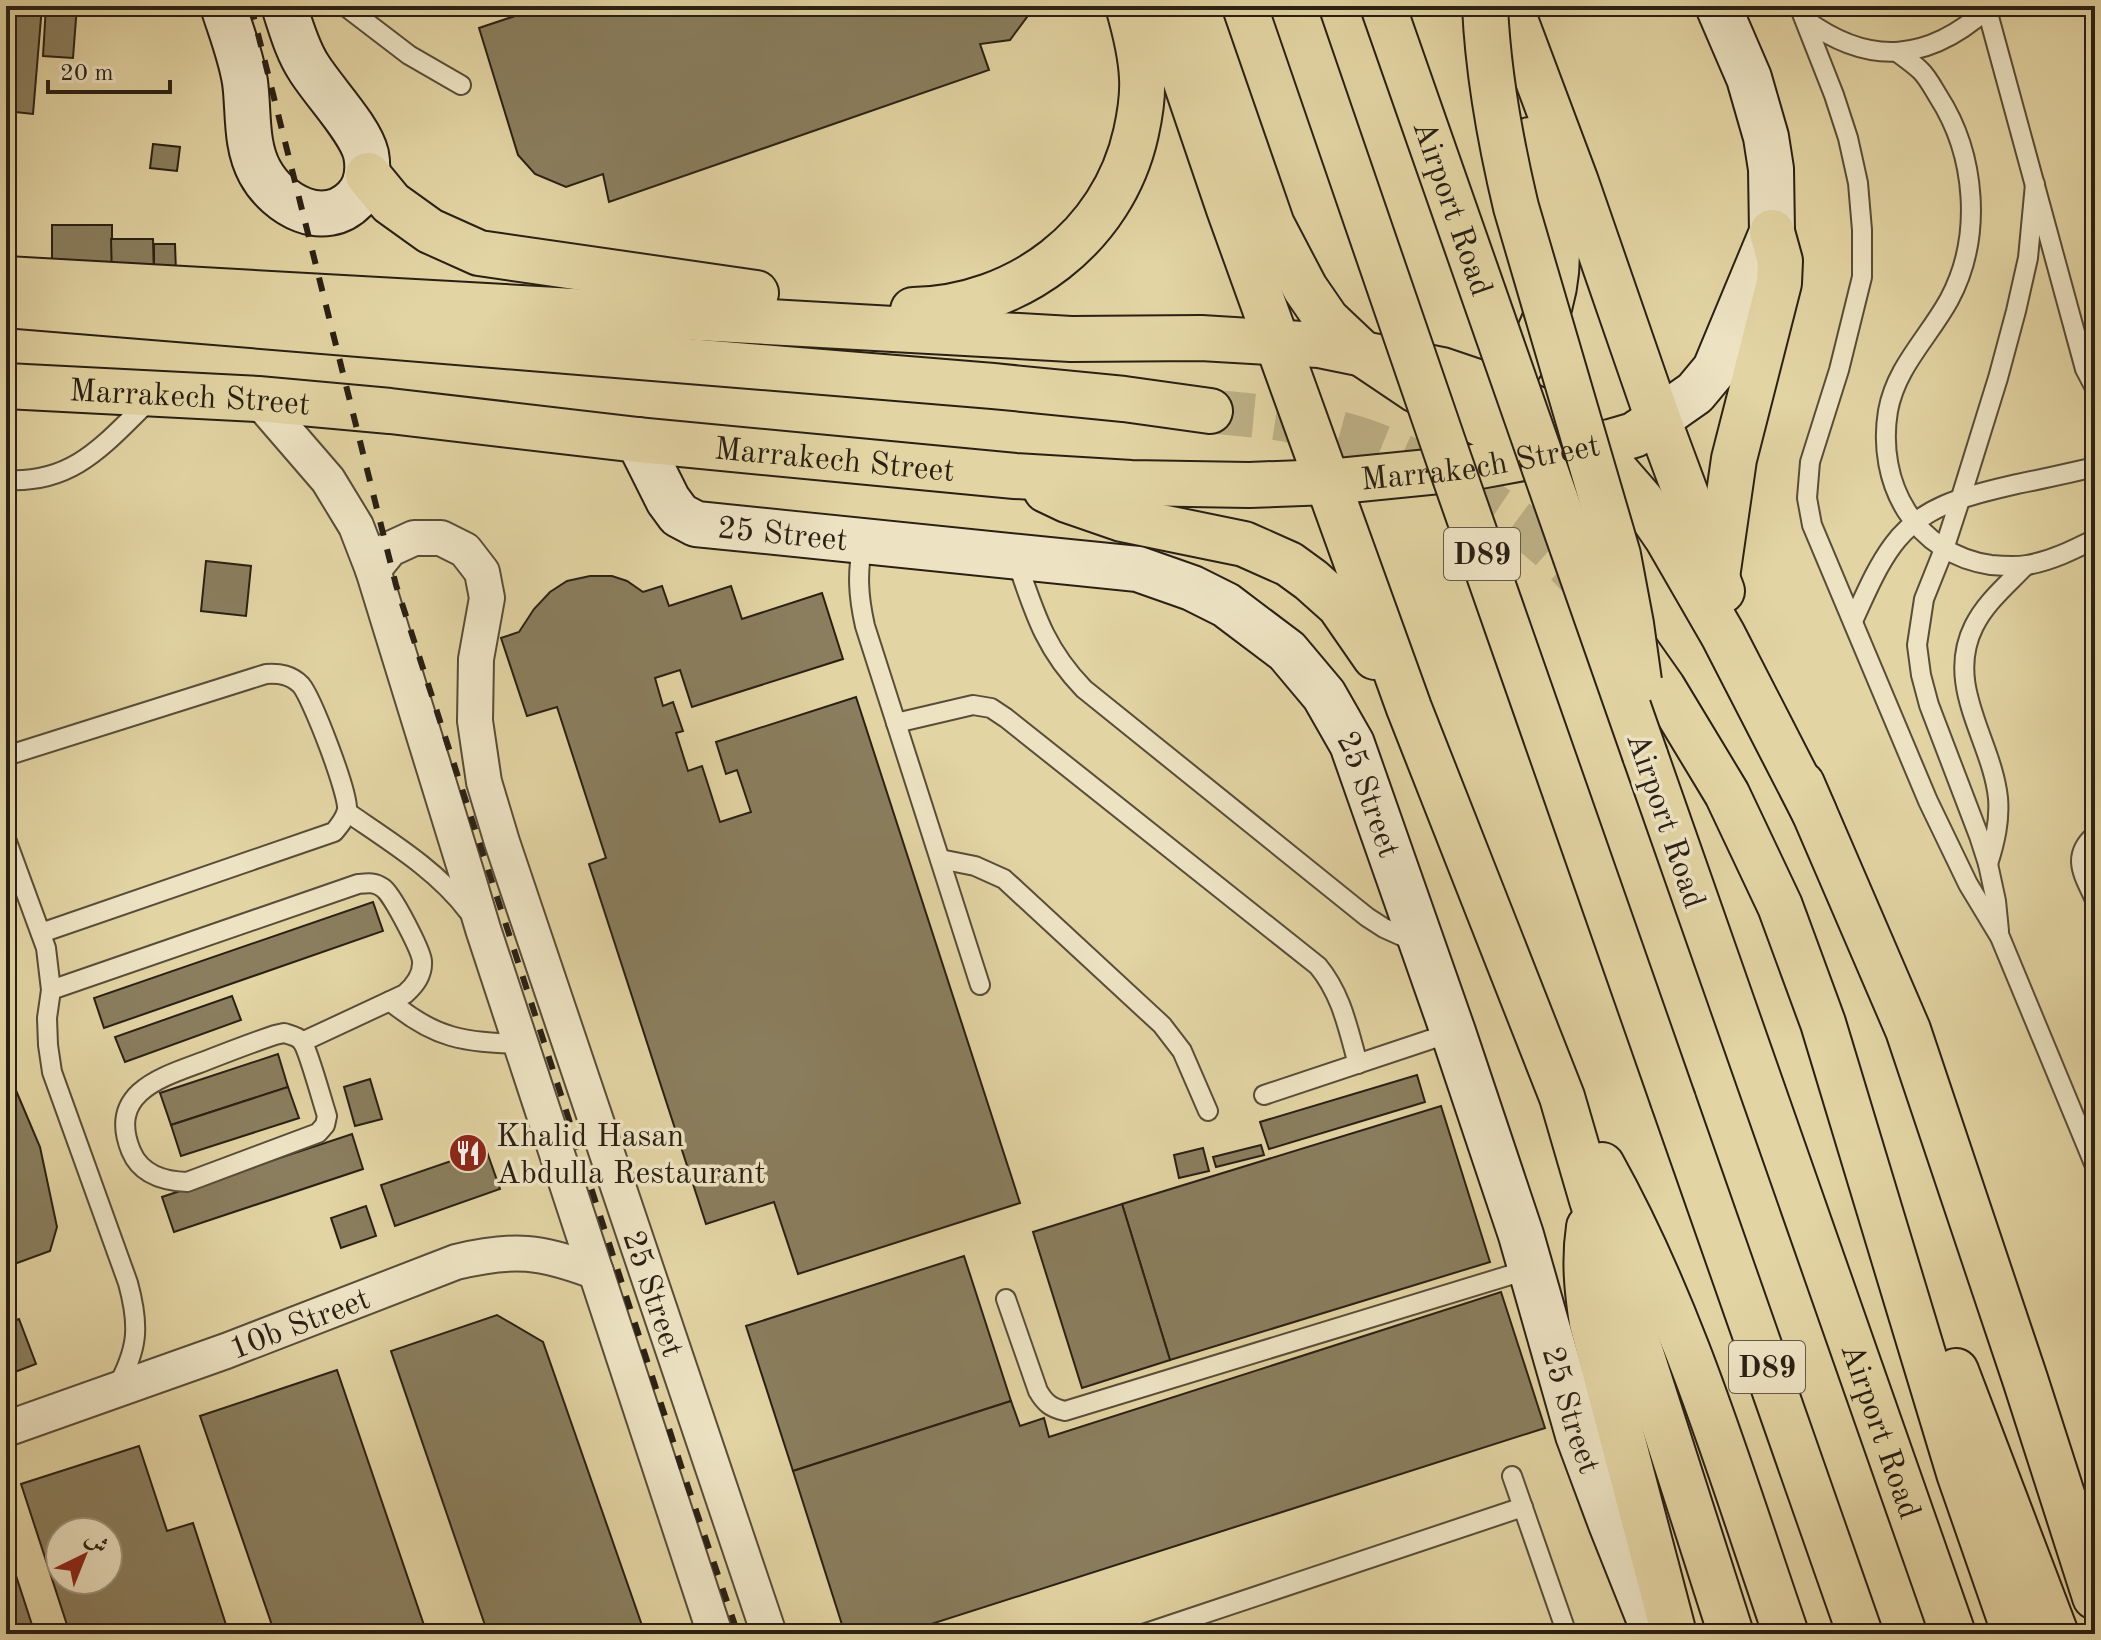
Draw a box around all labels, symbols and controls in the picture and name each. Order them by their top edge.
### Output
scale bar [48,44,170,94]
text: 20 m [60,62,114,86]
street label: Airport Road [1405,117,1496,301]
street label: Marrakech Street [68,376,311,423]
street label: Marrakech Street [1359,431,1603,498]
street label: Marrakech Street [713,434,956,489]
street label: 25 Street [716,513,849,558]
road number: D89 [1444,528,1520,580]
street label: 25 Street [1329,727,1404,862]
street label: Airport Road [1619,729,1709,913]
place label: Khalid Hasan Abdulla Restaurant [496,1122,766,1191]
restaurant icon: Khalid Hasan Abdulla Restaurant [447,1132,489,1174]
street label: 25 Street [615,1227,687,1361]
street label: 10b Street [226,1284,375,1367]
street label: Airport Road [1834,1340,1924,1523]
road number: D89 [1729,1341,1805,1393]
street label: 25 Street [1535,1343,1604,1479]
north arrow [44,1516,124,1596]
text: ش [81,1527,112,1558]

